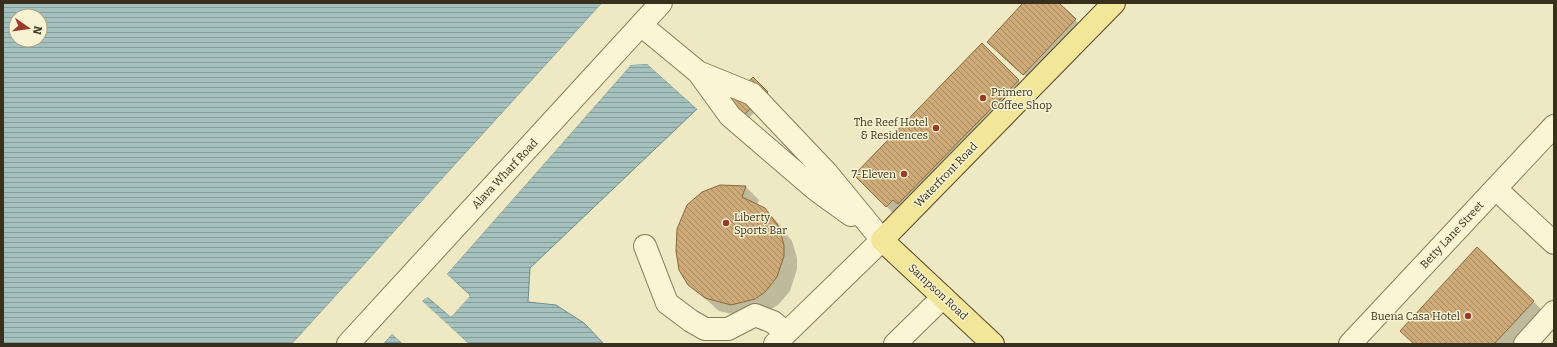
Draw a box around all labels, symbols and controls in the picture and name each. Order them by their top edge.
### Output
north arrow [8,8,48,48]
text: N [30,25,45,36]
place label: Primero Coffee Shop [991,86,1052,112]
marker: Primero Coffee Shop [978,93,988,103]
place label: The Reef Hotel & Residences [854,116,928,142]
marker: The Reef Hotel & Residences [931,123,941,133]
street label: Alava Wharf Road [469,136,541,212]
street label: Waterfront Road [912,140,980,210]
place label: 7-Eleven [852,168,896,181]
marker: 7-Eleven [899,169,909,179]
street label: Betty Lane Street [1418,199,1486,271]
place label: Liberty Sports Bar [734,211,787,237]
marker: Liberty Sports Bar [721,218,731,228]
street label: Sampson Road [906,261,971,323]
place label: Buena Casa Hotel [1371,310,1460,323]
marker: Buena Casa Hotel [1463,311,1473,321]

